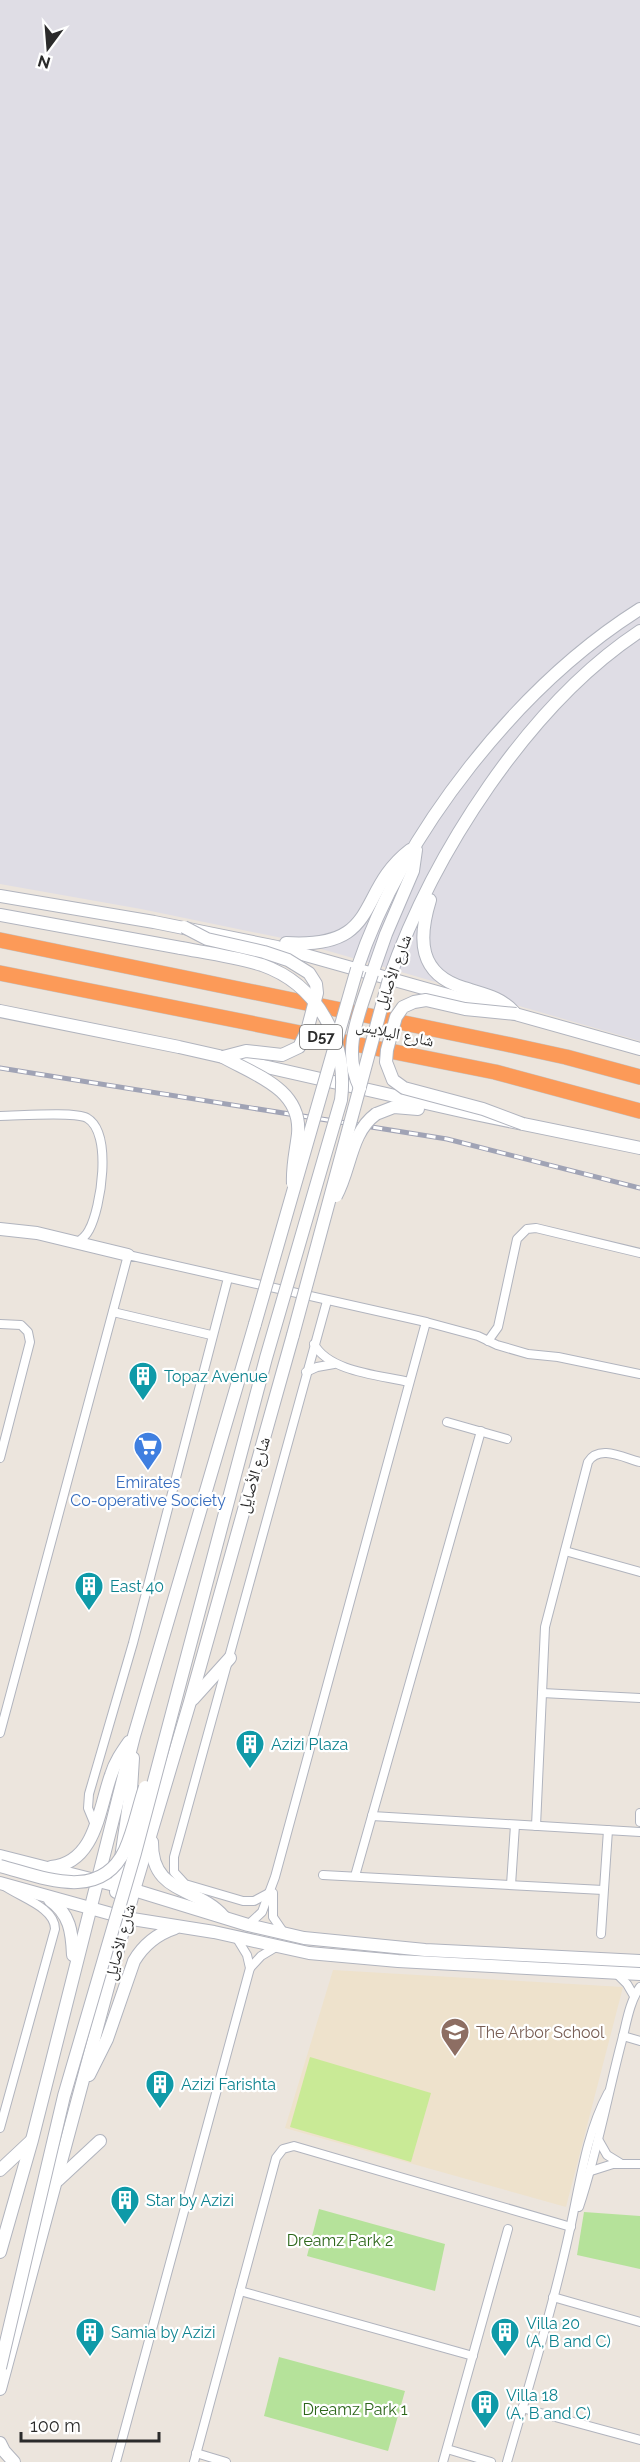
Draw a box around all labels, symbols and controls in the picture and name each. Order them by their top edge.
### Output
north arrow [18,18,78,78]
text: N [36,51,52,73]
street label: شارع الأصايل [371,932,416,1012]
street label: شارع اليلايس [354,1015,436,1051]
road number: D57 [300,1025,342,1049]
building icon: Topaz Avenue [127,1360,159,1402]
place label: Topaz Avenue [164,1367,268,1386]
supermarket icon: Emirates Co-operative Society [132,1430,164,1472]
street label: شارع الأصايل [234,1435,275,1515]
place label: Emirates Co-operative Society [70,1473,226,1510]
building icon: East 40 [73,1570,105,1612]
place label: East 40 [110,1577,164,1596]
building icon: Azizi Plaza [234,1728,266,1770]
place label: Azizi Plaza [271,1735,348,1754]
street label: شارع الأصايل [101,1902,140,1982]
school or university icon: The Arbor School [439,2016,471,2058]
place label: The Arbor School [476,2023,605,2042]
building icon: Azizi Farishta [144,2068,176,2110]
place label: Azizi Farishta [181,2075,276,2094]
building icon: Star by Azizi [109,2184,141,2226]
place label: Star by Azizi [146,2191,234,2210]
park label: Dreamz Park 2 [287,2231,393,2250]
place label: Villa 20 (A, B and C) [526,2314,611,2351]
building icon: Samia by Azizi [74,2316,106,2358]
building icon: Villa 20 (A, B and C) [489,2316,521,2358]
place label: Samia by Azizi [111,2323,215,2342]
place label: Villa 18 (A, B and C) [506,2386,591,2423]
building icon: Villa 18 (A, B and C) [469,2388,501,2430]
park label: Dreamz Park 1 [302,2400,408,2419]
scale bar [21,2405,159,2443]
text: 100 m [30,2415,81,2436]

